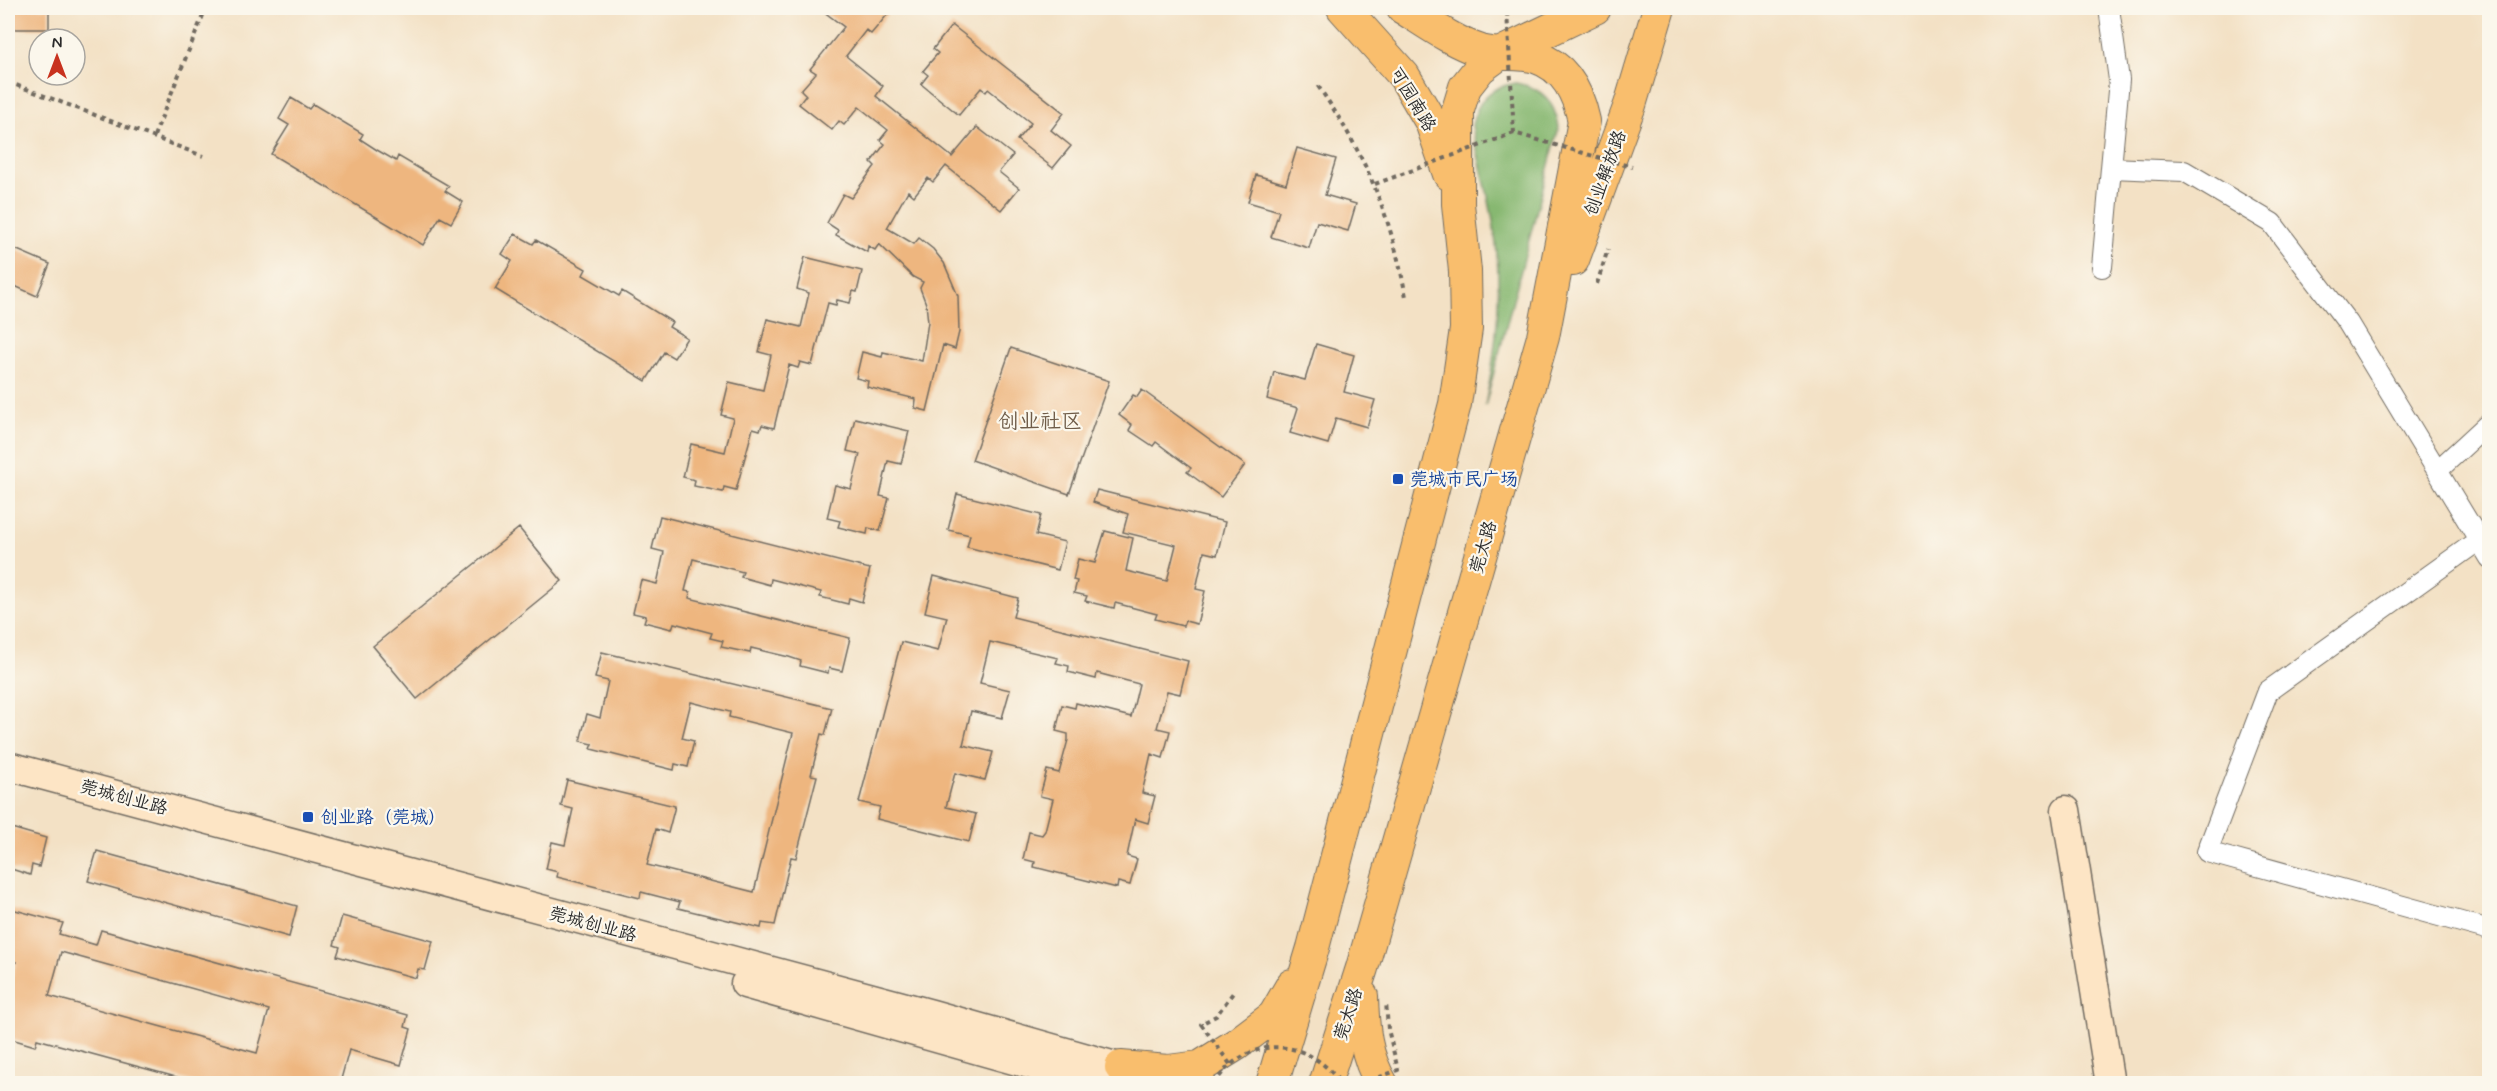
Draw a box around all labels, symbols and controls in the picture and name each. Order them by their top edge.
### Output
north arrow [27,27,87,87]
text: N [52,33,62,54]
street label: 可园南路 [1383,62,1441,137]
street label: 创业解放路 [1579,127,1633,220]
district label: 创业社区 [998,408,1082,436]
place label: 莞城市民广场 [1410,468,1518,492]
marker: 莞城市民广场 [1391,472,1405,486]
street label: 莞太路 [1465,518,1503,577]
street label: 莞城创业路 [77,775,170,821]
place label: 创业路（莞城） [320,806,446,830]
marker: 创业路（莞城） [301,810,315,824]
street label: 莞城创业路 [546,902,639,948]
street label: 莞太路 [1329,985,1369,1044]

